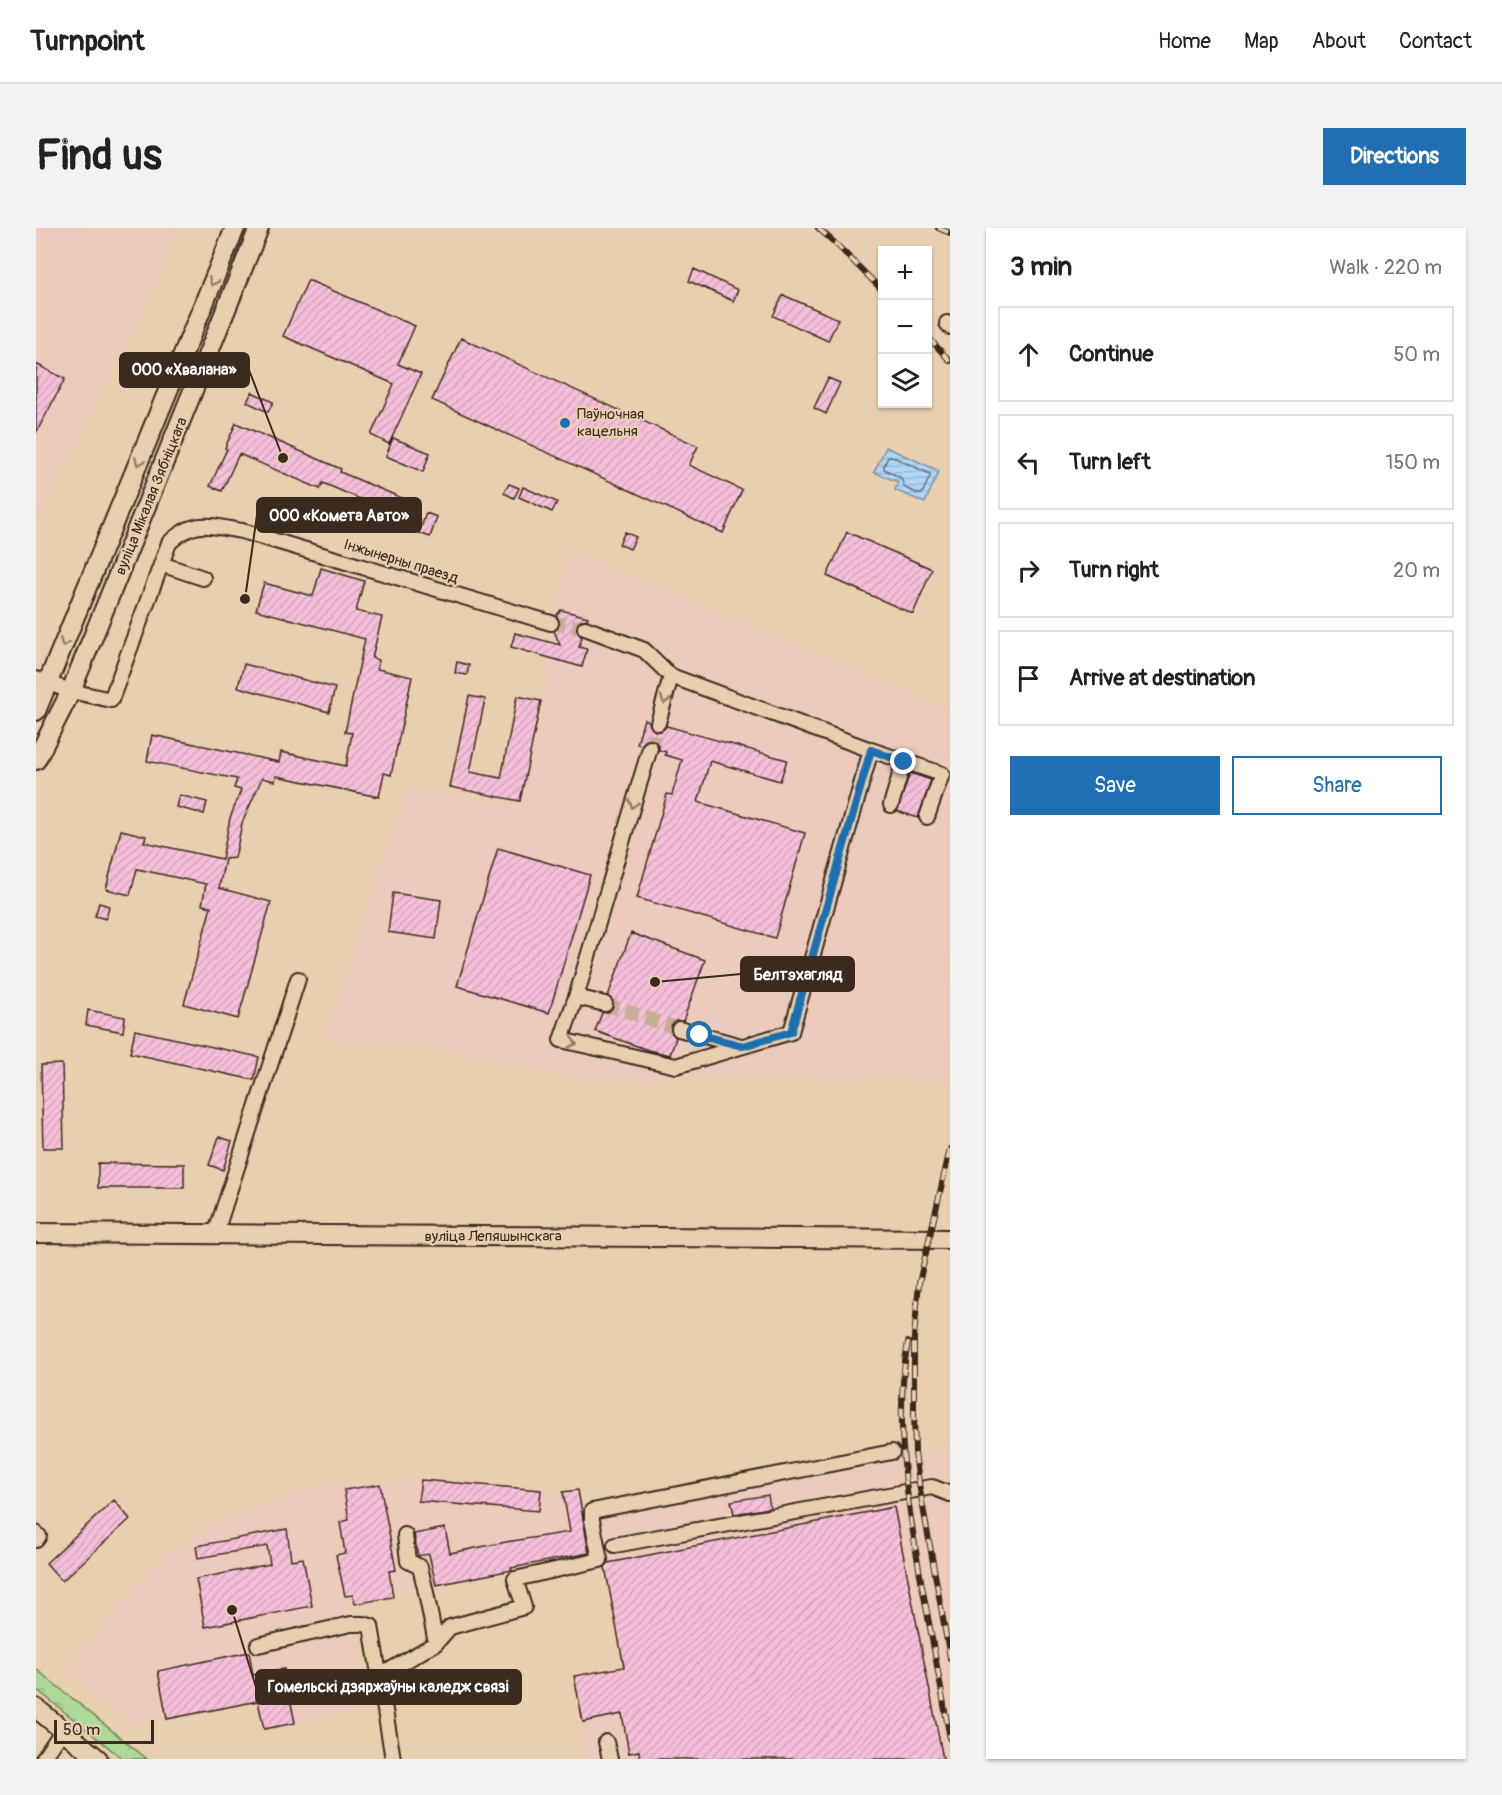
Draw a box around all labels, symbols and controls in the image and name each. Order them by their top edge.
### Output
text: Turnpoint [30,24,144,59]
text: Home [1158,28,1211,55]
text: Map [1244,28,1279,55]
text: About [1312,28,1366,55]
text: Contact [1399,28,1472,55]
button: Directions [1323,128,1466,185]
text: Find us [36,130,162,182]
map controls [878,246,932,408]
button: + [878,246,932,300]
text: 3 min [1010,251,1072,283]
text: Walk · 220 m [1329,255,1442,280]
one-way arrow [208,276,220,287]
button: − [878,300,932,354]
icon: ahead [1012,338,1045,371]
text: Continue [1069,340,1153,368]
text: 50 m [1393,342,1440,367]
callout: ООО «Хвалана» [120,353,249,387]
button: layers [878,354,932,408]
text: ООО «Хвалана» [131,360,238,380]
place label: Паўночная кацельня [577,405,644,441]
street label: вуліца Мікалая Зябніцкага [111,415,192,578]
marker: Паўночная кацельня [558,416,572,430]
icon: left [1012,446,1045,479]
text: Turn left [1069,448,1151,476]
text: 150 m [1386,450,1440,475]
one-way arrow [134,456,146,467]
callout: ООО «Комета Авто» [257,498,421,532]
text: ООО «Комета Авто» [269,506,410,526]
street label: Інжынерны праезд [341,535,460,588]
icon: right [1012,554,1045,587]
text: Turn right [1069,556,1159,584]
text: 20 m [1393,558,1440,583]
one-way arrow [59,636,71,647]
icon: arrive [1012,662,1045,695]
text: Arrive at destination [1069,664,1255,692]
one-way arrow [660,694,672,705]
route end [890,748,916,774]
button: Save [1010,756,1220,815]
button: Share [1232,756,1442,815]
one-way arrow [628,798,640,809]
callout: Белтэхагляд [741,957,854,991]
text: Белтэхагляд [754,965,843,985]
route start [686,1021,712,1047]
one-way arrow [568,1035,578,1048]
street label: вуліца Лепяшынскага [424,1227,562,1246]
callout: Гомельскі дзяржаўны каледж связі [256,1670,521,1704]
text: Гомельскі дзяржаўны каледж связі [267,1677,509,1697]
scale bar [54,1717,154,1744]
text: 50 m [63,1720,100,1740]

